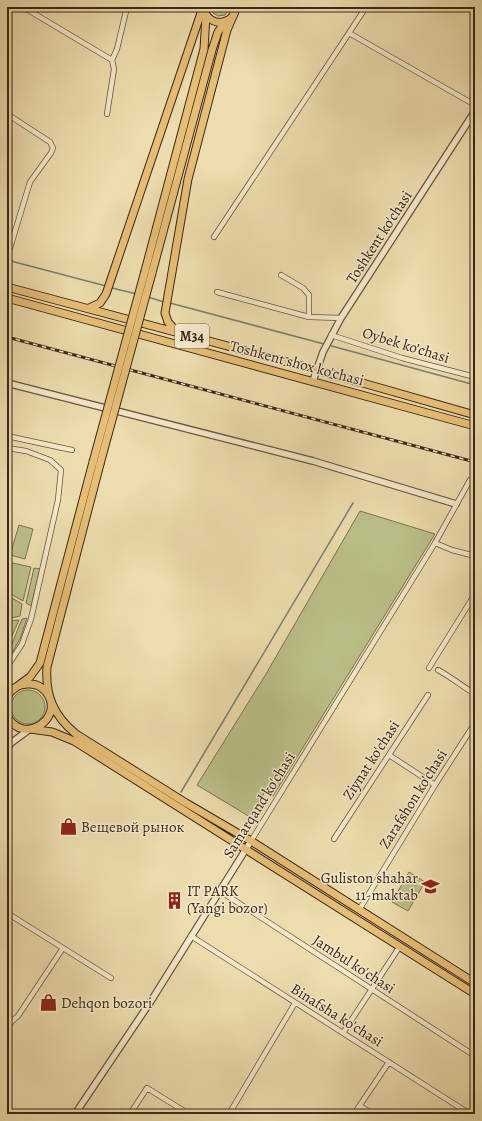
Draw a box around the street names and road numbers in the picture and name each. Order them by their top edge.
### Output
street label: Toshkent ko'chasi [342,187,416,287]
street label: Oybek ko’chasi [360,322,452,368]
road number: M34 [175,324,209,348]
street label: Toshkent shox ko'chasi [228,335,366,391]
street label: Ziynat ko'chasi [338,717,404,803]
street label: Zarafshon ko'chasi [374,745,452,853]
street label: Samarqand ko'chasi [218,748,300,862]
street label: Jambul ko'chasi [309,930,399,998]
street label: Binafsha ko'chasi [287,979,387,1051]

